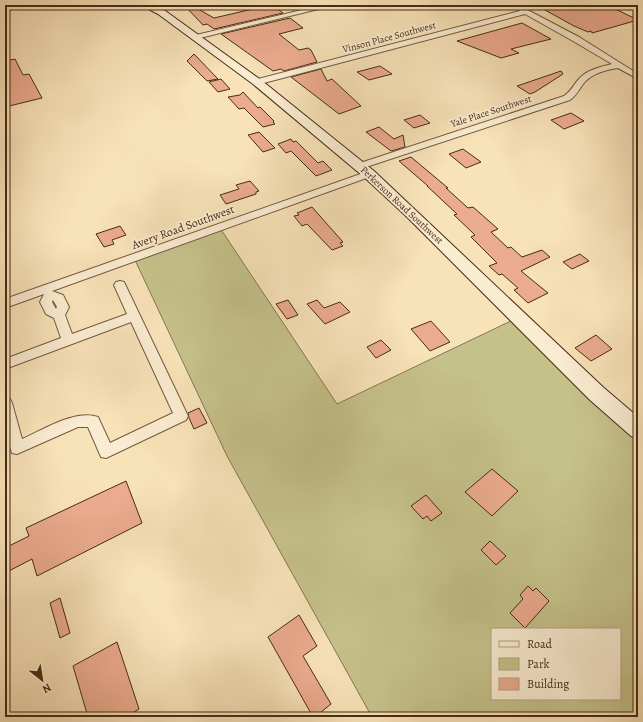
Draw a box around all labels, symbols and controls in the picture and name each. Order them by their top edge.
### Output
street label: Vinson Place Southwest [340,18,438,56]
street label: Yale Place Southwest [448,92,534,130]
street label: Perkerson Road Southwest [358,163,447,247]
street label: Avery Road Southwest [128,201,237,253]
legend [491,628,621,700]
text: Road [527,636,553,652]
text: Park [527,656,550,672]
north arrow [22,660,62,700]
text: Building [527,676,569,692]
text: N [40,680,54,697]

